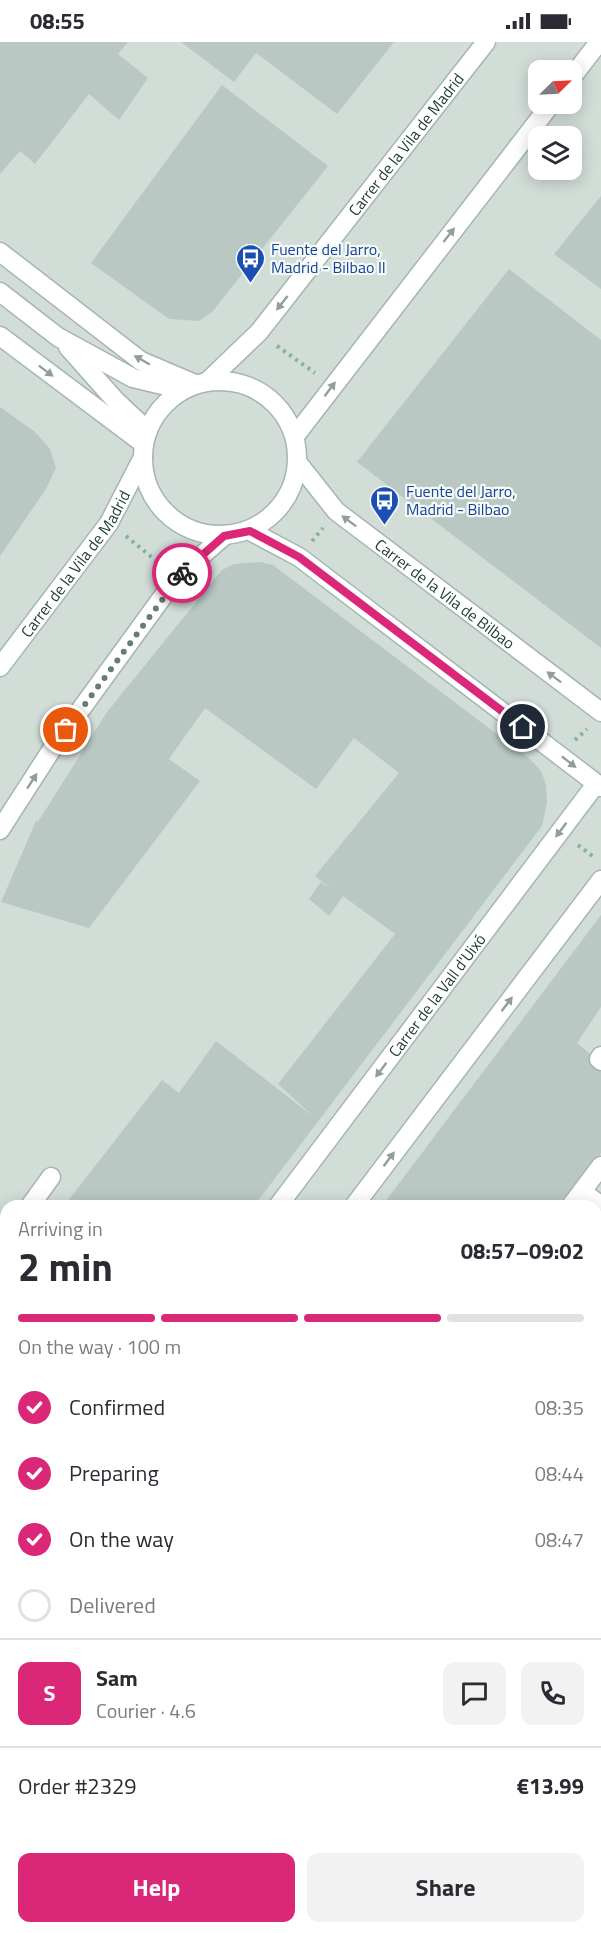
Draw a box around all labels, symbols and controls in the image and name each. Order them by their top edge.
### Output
text: 08:55 [30,4,85,38]
north arrow [528,60,582,114]
map controls [528,60,582,180]
street label: Carrer de la Vila de Madrid [342,68,470,221]
button: layers [528,126,582,180]
one-way arrow [443,227,456,243]
place label: Fuente del Jarro, Madrid - Bilbao II [271,237,386,279]
bus stop icon: Fuente del Jarro, Madrid - Bilbao II [234,242,266,284]
one-way arrow [275,295,288,311]
one-way arrow [133,355,150,365]
one-way arrow [38,365,54,377]
one-way arrow [324,382,336,398]
place label: Fuente del Jarro, Madrid - Bilbao [406,479,516,521]
bus stop icon: Fuente del Jarro, Madrid - Bilbao [369,484,401,526]
street label: Carrer de la Vila de Madrid [15,486,136,642]
one-way arrow [342,515,357,527]
street label: Carrer de la Vila de Bilbao [370,533,520,655]
courier [152,543,212,603]
icon: bike [166,557,199,590]
one-way arrow [547,671,563,683]
pin [497,701,548,752]
pin [40,704,91,755]
icon: home [506,710,539,743]
icon: bag [49,713,82,746]
one-way arrow [561,756,576,768]
one-way arrow [26,773,37,789]
one-way arrow [556,823,568,838]
street label: Carrer de la Vall d'Uixó [382,928,491,1062]
one-way arrow [501,996,513,1012]
one-way arrow [374,1062,387,1078]
one-way arrow [383,1152,395,1168]
text: Arriving in [18,1213,103,1244]
text: 08:57–09:02 [461,1234,584,1268]
text: 2 min [18,1237,113,1296]
text: On the way · 100 m [18,1331,181,1362]
text: Confirmed [69,1390,165,1424]
icon: check [18,1391,51,1424]
text: 08:35 [535,1392,584,1423]
text: Preparing [69,1456,159,1490]
icon: check [18,1457,51,1490]
text: 08:44 [535,1458,584,1489]
text: On the way [69,1522,174,1556]
icon: check [18,1523,51,1556]
text: 08:47 [535,1524,584,1555]
text: Delivered [69,1588,156,1622]
text: Sam [96,1661,138,1695]
button: chat [443,1662,506,1725]
button: phone [521,1662,584,1725]
text: S [44,1676,55,1710]
text: Courier · 4.6 [96,1695,196,1726]
text: Order #2329 [18,1769,137,1803]
text: €13.99 [517,1769,584,1803]
button: Help [18,1853,295,1922]
button: Share [307,1853,584,1922]

